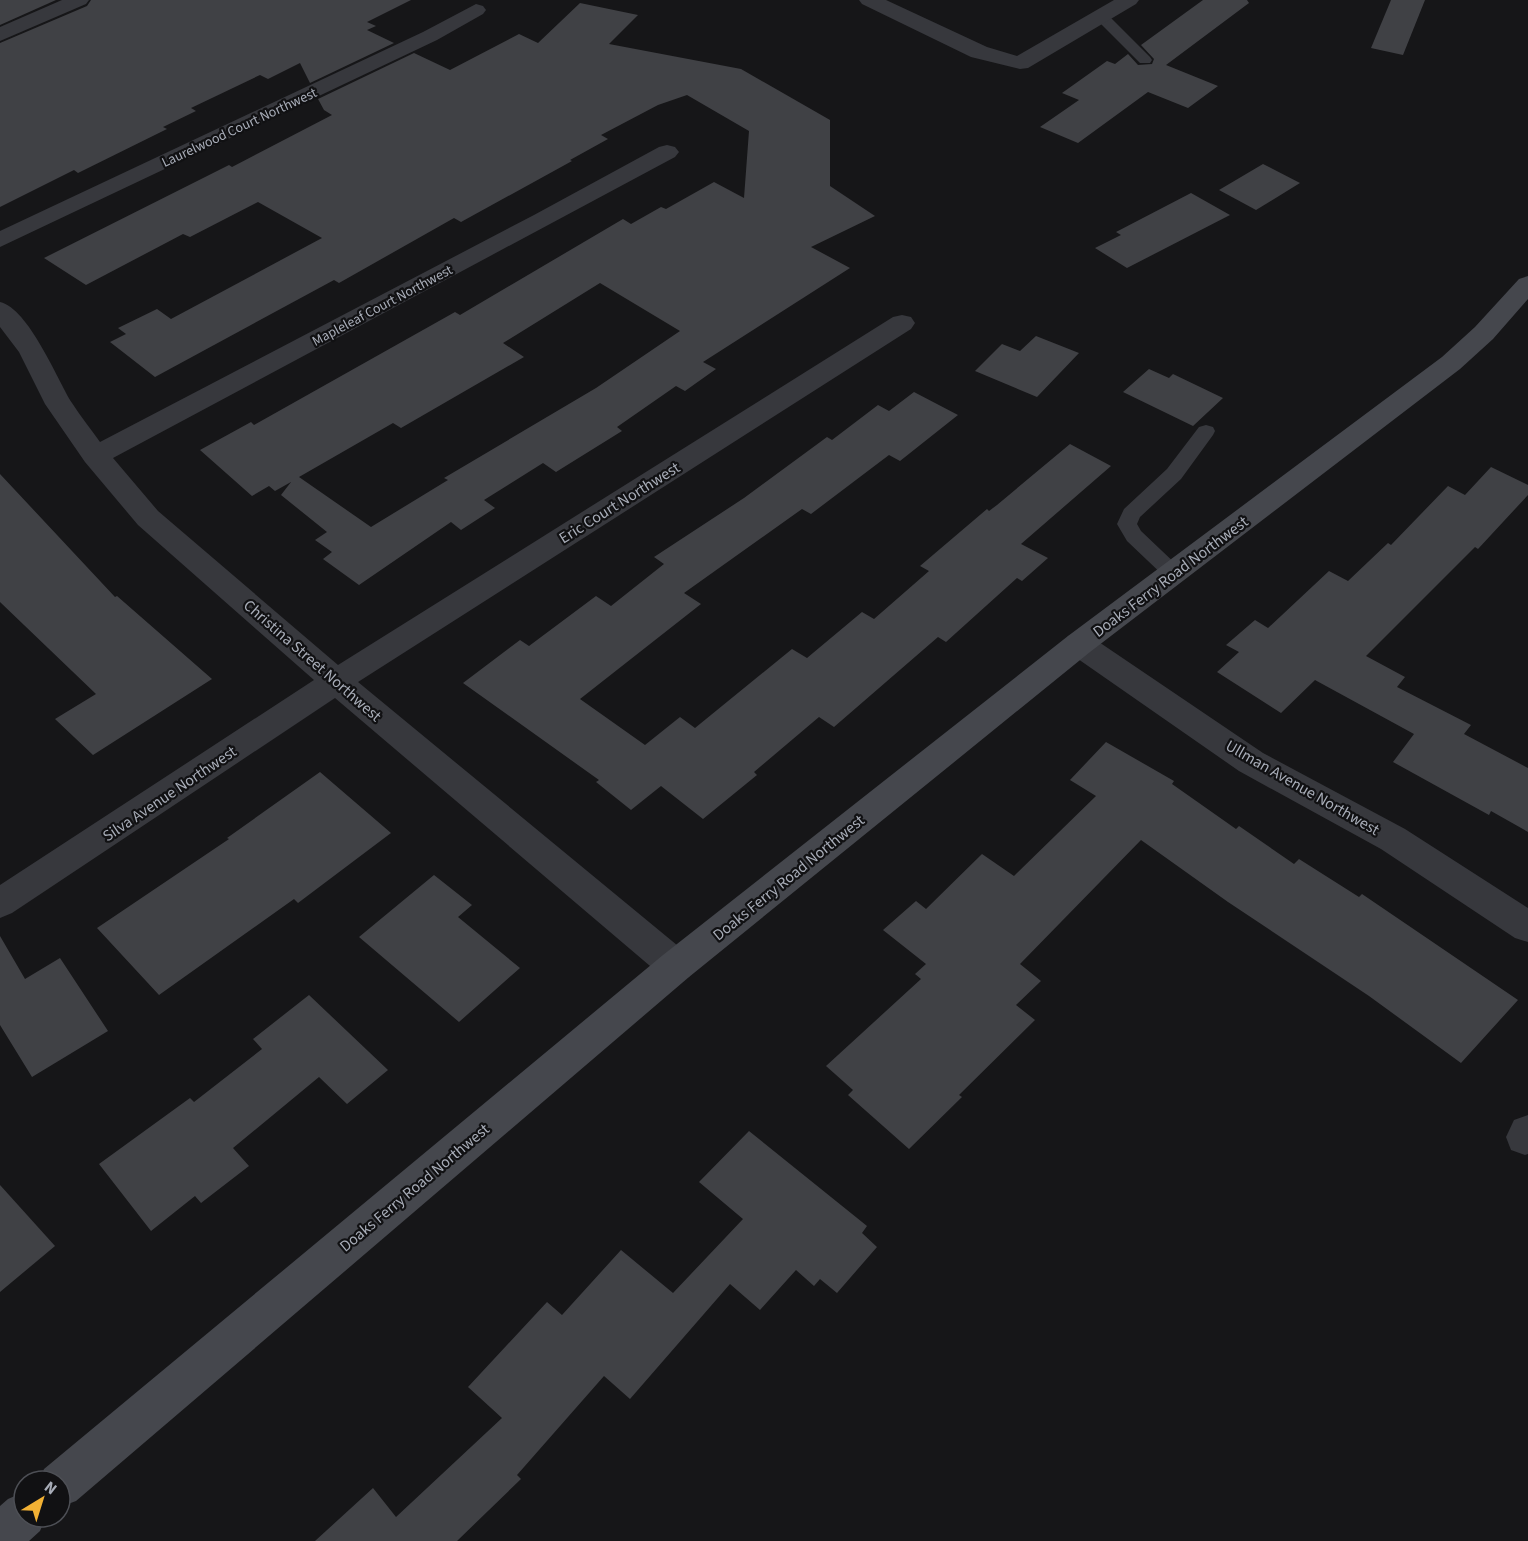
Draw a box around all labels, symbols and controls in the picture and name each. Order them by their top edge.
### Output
street label: Laurelwood Court Northwest [159,83,321,173]
street label: Mapleleaf Court Northwest [309,260,456,351]
street label: Eric Court Northwest [555,456,685,549]
street label: Doaks Ferry Road Northwest [1088,511,1253,643]
street label: Christina Street Northwest [239,595,387,727]
street label: Ullman Avenue Northwest [1222,735,1384,841]
street label: Silva Avenue Northwest [98,740,241,847]
street label: Doaks Ferry Road Northwest [708,809,870,946]
street label: Doaks Ferry Road Northwest [335,1118,495,1257]
north arrow [12,1469,72,1529]
text: N [40,1476,62,1500]

